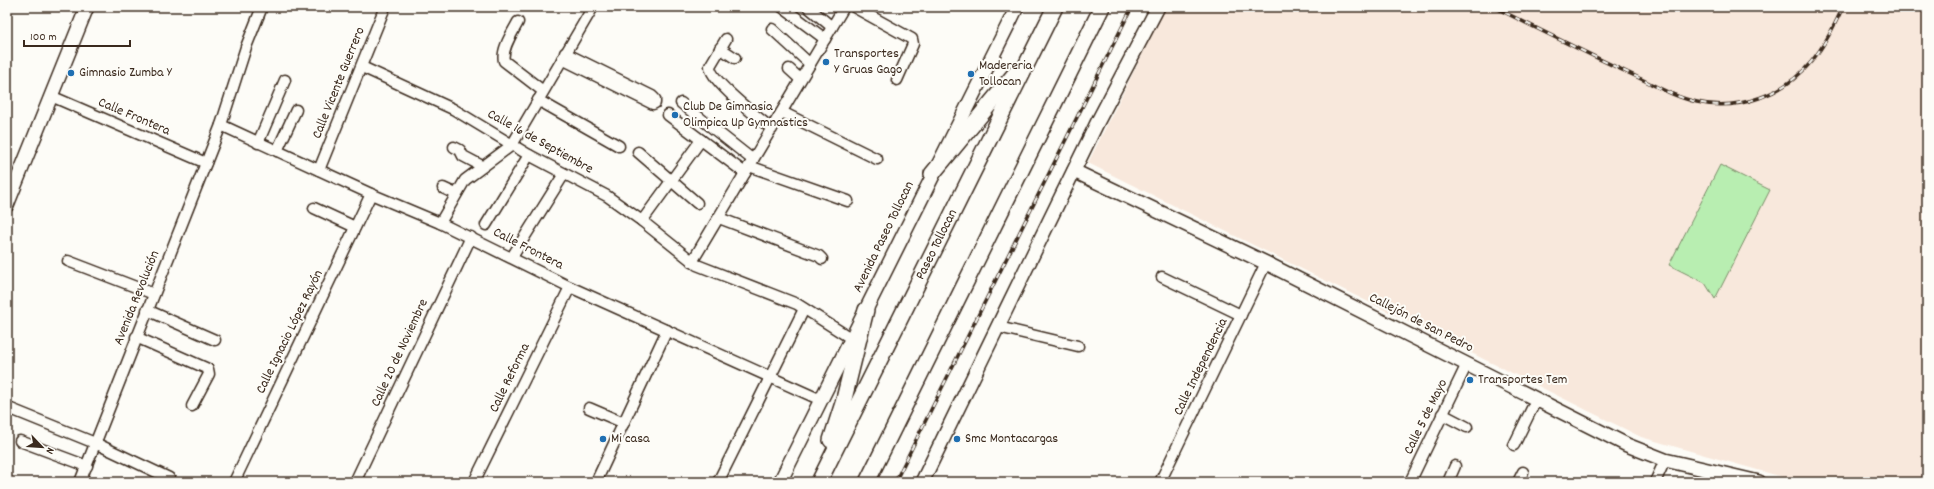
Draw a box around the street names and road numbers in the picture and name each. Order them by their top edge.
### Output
street label: Calle Vicente Guerrero [307,24,371,142]
street label: Calle Frontera [95,93,174,141]
street label: Calle 16 de Septiembre [483,105,597,179]
street label: Avenida Paseo Tollocan [848,178,920,296]
street label: Paseo Tollocan [911,206,963,283]
street label: Calle Frontera [489,223,567,276]
street label: Avenida Revolución [109,248,165,348]
street label: Calle Ignacio López Rayón [251,267,329,397]
street label: Callejón de San Pedro [1365,288,1477,358]
street label: Calle 20 de Noviembre [366,296,434,410]
street label: Calle Independencia [1169,315,1233,419]
street label: Calle Reforma [485,340,536,416]
street label: Calle 5 de Mayo [1399,376,1453,458]

